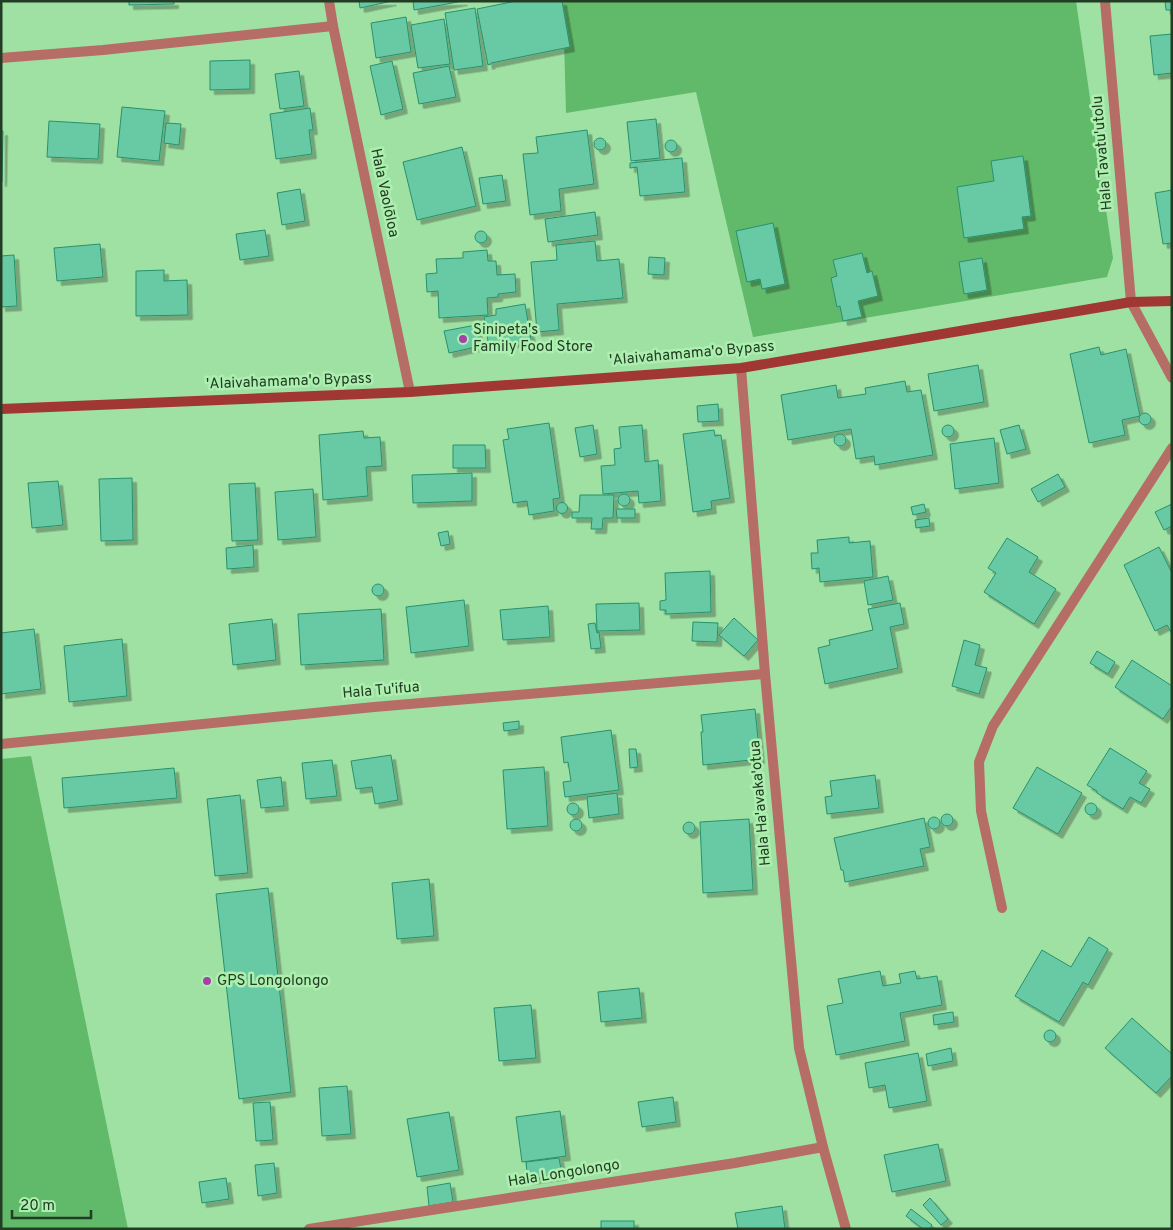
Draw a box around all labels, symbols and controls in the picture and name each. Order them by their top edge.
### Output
street label: Hala Tavatu'utolu [1089,95,1117,211]
street label: Hala Vaolōloa [365,147,403,239]
place label: Sinipeta's Family Food Store [473,321,593,357]
marker: Sinipeta's Family Food Store [457,333,469,345]
street label: 'Alaivahamama'o Bypass [609,337,775,371]
street label: 'Alaivahamama'o Bypass [206,370,372,394]
street label: Hala Tu'ifua [342,678,420,704]
street label: Hala Ha'avaka'otua [746,739,776,867]
place label: GPS Longolongo [217,972,329,991]
marker: GPS Longolongo [201,975,213,987]
street label: Hala Longolongo [507,1156,621,1192]
scale bar [12,1188,91,1220]
text: 20 m [20,1197,55,1216]

